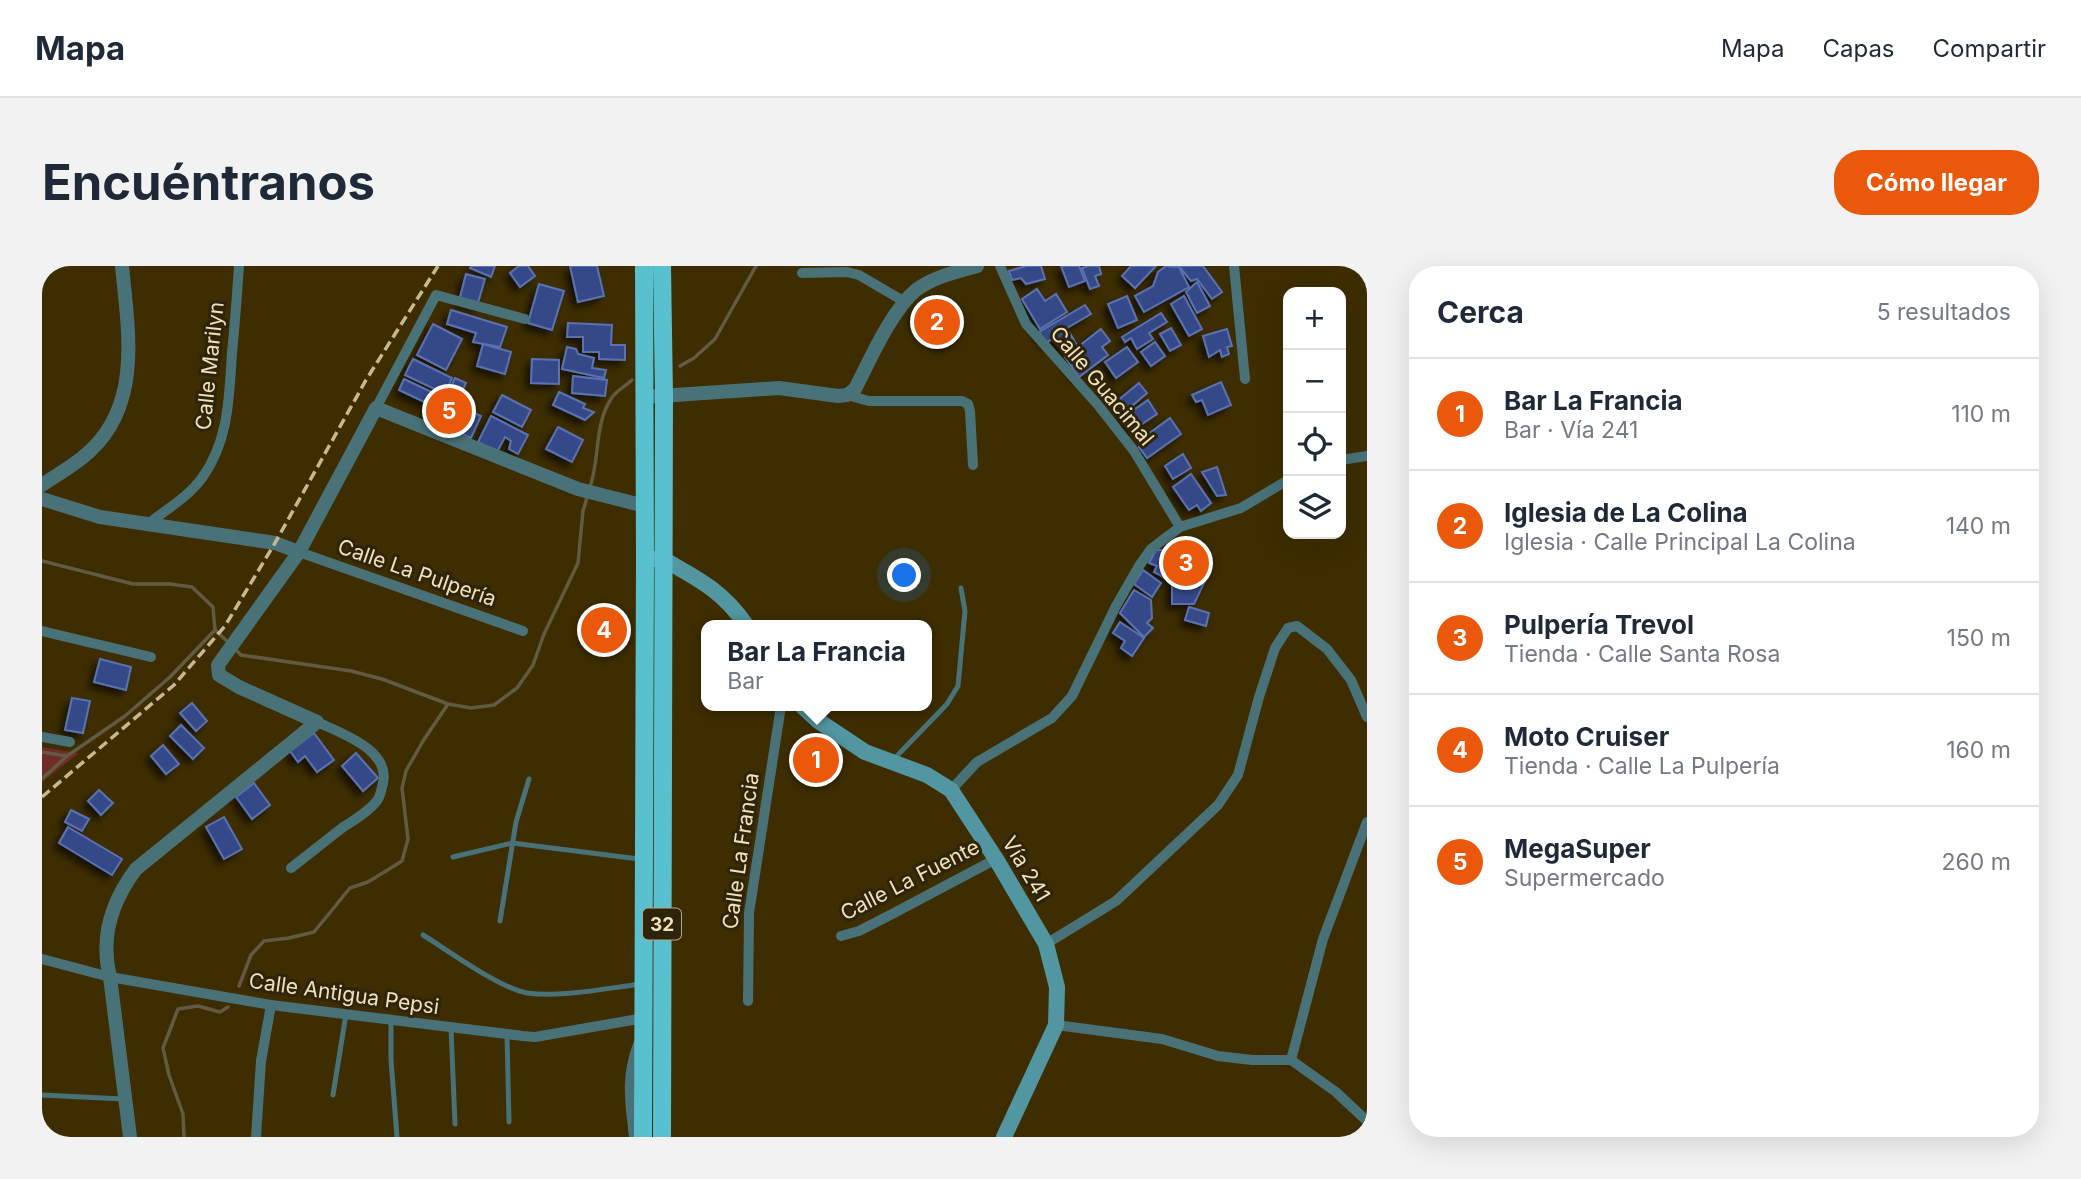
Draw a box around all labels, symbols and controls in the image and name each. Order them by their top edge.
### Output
text: Mapa [35,28,125,68]
text: Mapa [1721,34,1784,63]
text: Capas [1822,34,1895,63]
text: Compartir [1933,34,2046,63]
button: Cómo llegar [1834,150,2039,215]
text: Encuéntranos [42,153,375,212]
map controls [1283,287,1346,539]
button: + [1283,287,1346,350]
text: Cerca [1437,294,1524,330]
pin: 2 [914,296,960,348]
text: 5 resultados [1877,298,2011,326]
street label: Calle Marilyn [190,301,229,431]
street label: Calle Guacimal [1045,321,1159,450]
button: − [1283,350,1346,413]
pin: 5 [426,385,472,437]
text: Bar La Francia [1504,385,1683,416]
text: 1 [1455,400,1465,428]
text: 110 m [1951,400,2011,428]
button: locate [1283,413,1346,476]
text: Bar · Vía 241 [1504,416,1638,444]
button: layers [1283,476,1346,539]
text: Iglesia de La Colina [1504,497,1748,528]
text: 2 [1453,512,1467,540]
text: 140 m [1946,512,2011,540]
text: Iglesia · Calle Principal La Colina [1504,528,1856,556]
street label: Calle La Pulpería [335,534,500,611]
pin: 3 [1163,537,1209,589]
your location [887,558,921,592]
pin: 4 [581,604,627,656]
text: Pulpería Trevol [1504,609,1694,640]
popup [701,620,932,711]
text: 3 [1453,624,1467,652]
text: 150 m [1947,624,2011,652]
text: Bar La Francia [727,636,906,667]
text: Tienda · Calle Santa Rosa [1504,640,1780,668]
text: Bar [727,667,764,695]
text: Moto Cruiser [1504,721,1669,752]
pin: 1 [793,734,839,786]
text: 4 [1452,736,1468,764]
text: 160 m [1946,736,2011,764]
text: Tienda · Calle La Pulpería [1504,752,1780,780]
street label: Calle La Francia [717,771,764,931]
street label: Vía 241 [997,832,1056,906]
text: MegaSuper [1504,833,1651,864]
street label: Calle La Fuente [836,834,983,925]
text: 5 [1453,848,1467,876]
text: 260 m [1942,848,2011,876]
text: Supermercado [1504,864,1665,892]
road number: 32 [643,908,681,940]
street label: Calle Antigua Pepsi [247,968,441,1019]

